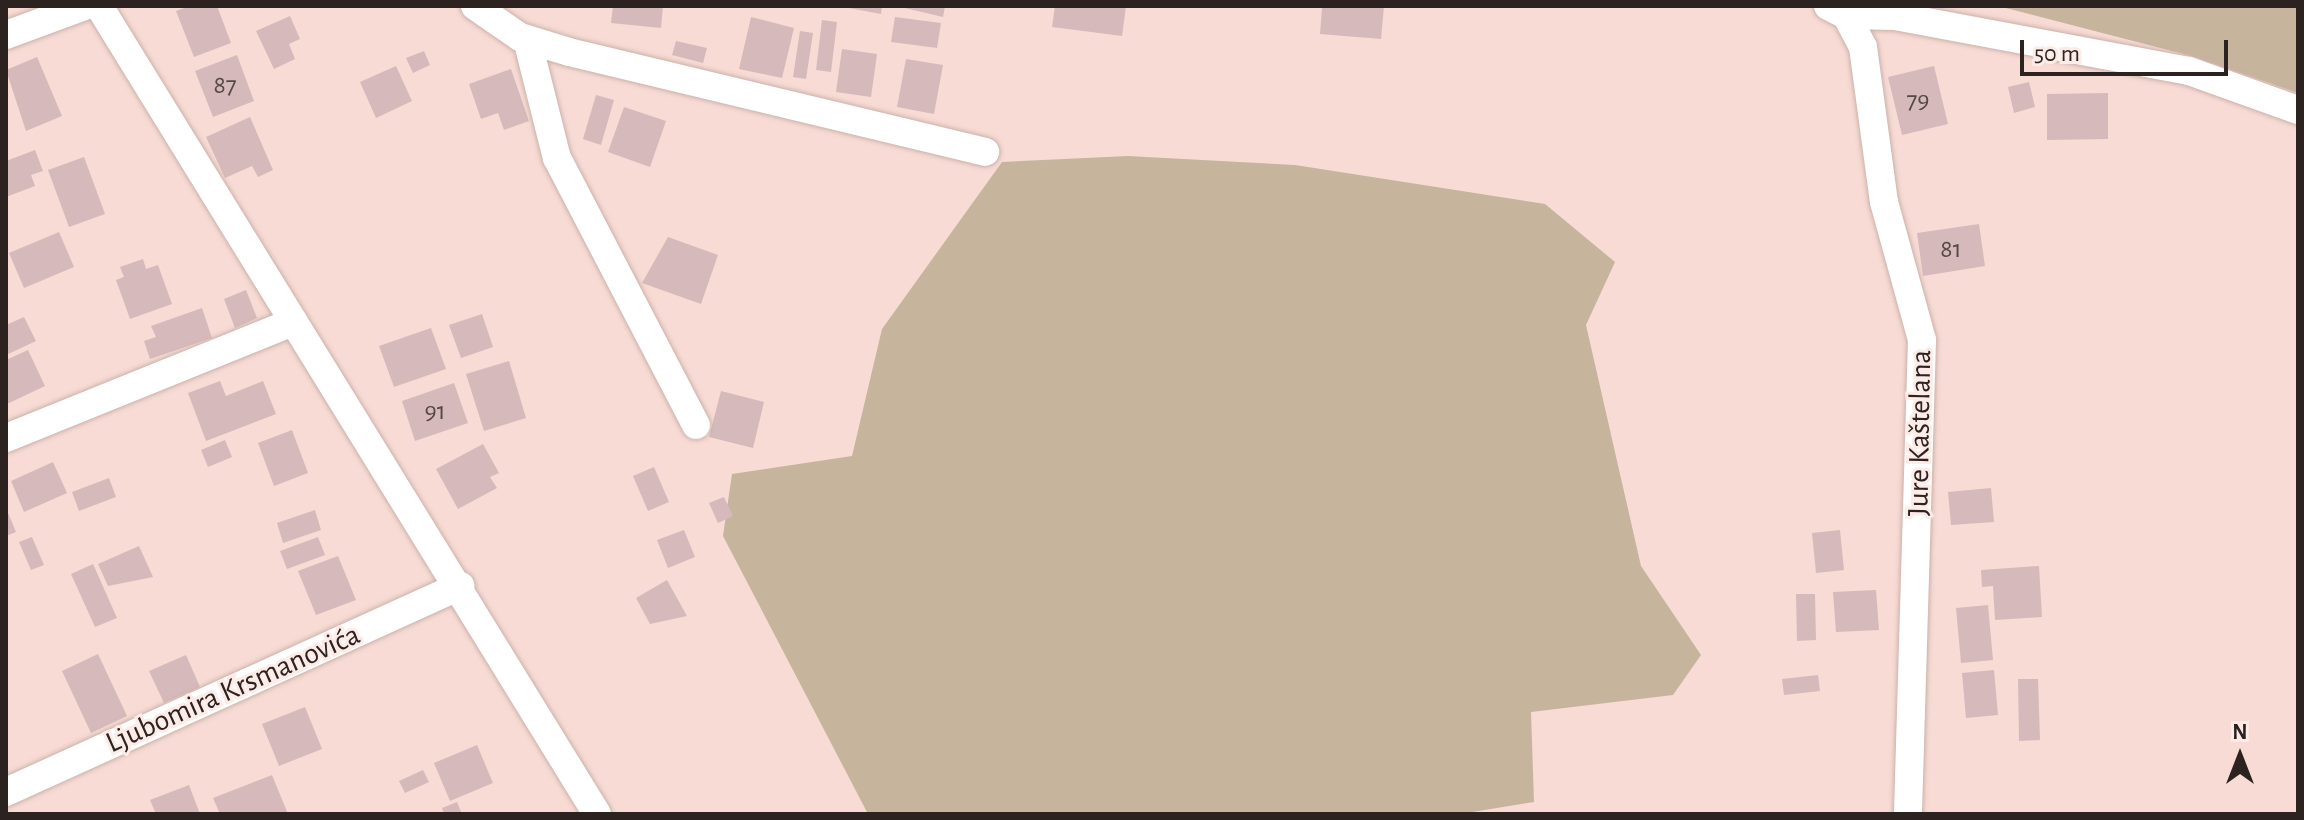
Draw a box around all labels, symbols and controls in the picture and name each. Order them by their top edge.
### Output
scale bar [2024,24,2232,74]
text: 50 m [2034,42,2080,66]
house number: 87 [213,70,237,102]
house number: 79 [1906,85,1930,117]
house number: 81 [1940,234,1962,266]
street label: Jure Kaštelana [1901,349,1939,517]
house number: 91 [424,396,446,428]
street label: Ljubomira Krsmanovića [100,617,366,761]
north arrow [2200,716,2280,796]
text: N [2232,721,2248,743]

